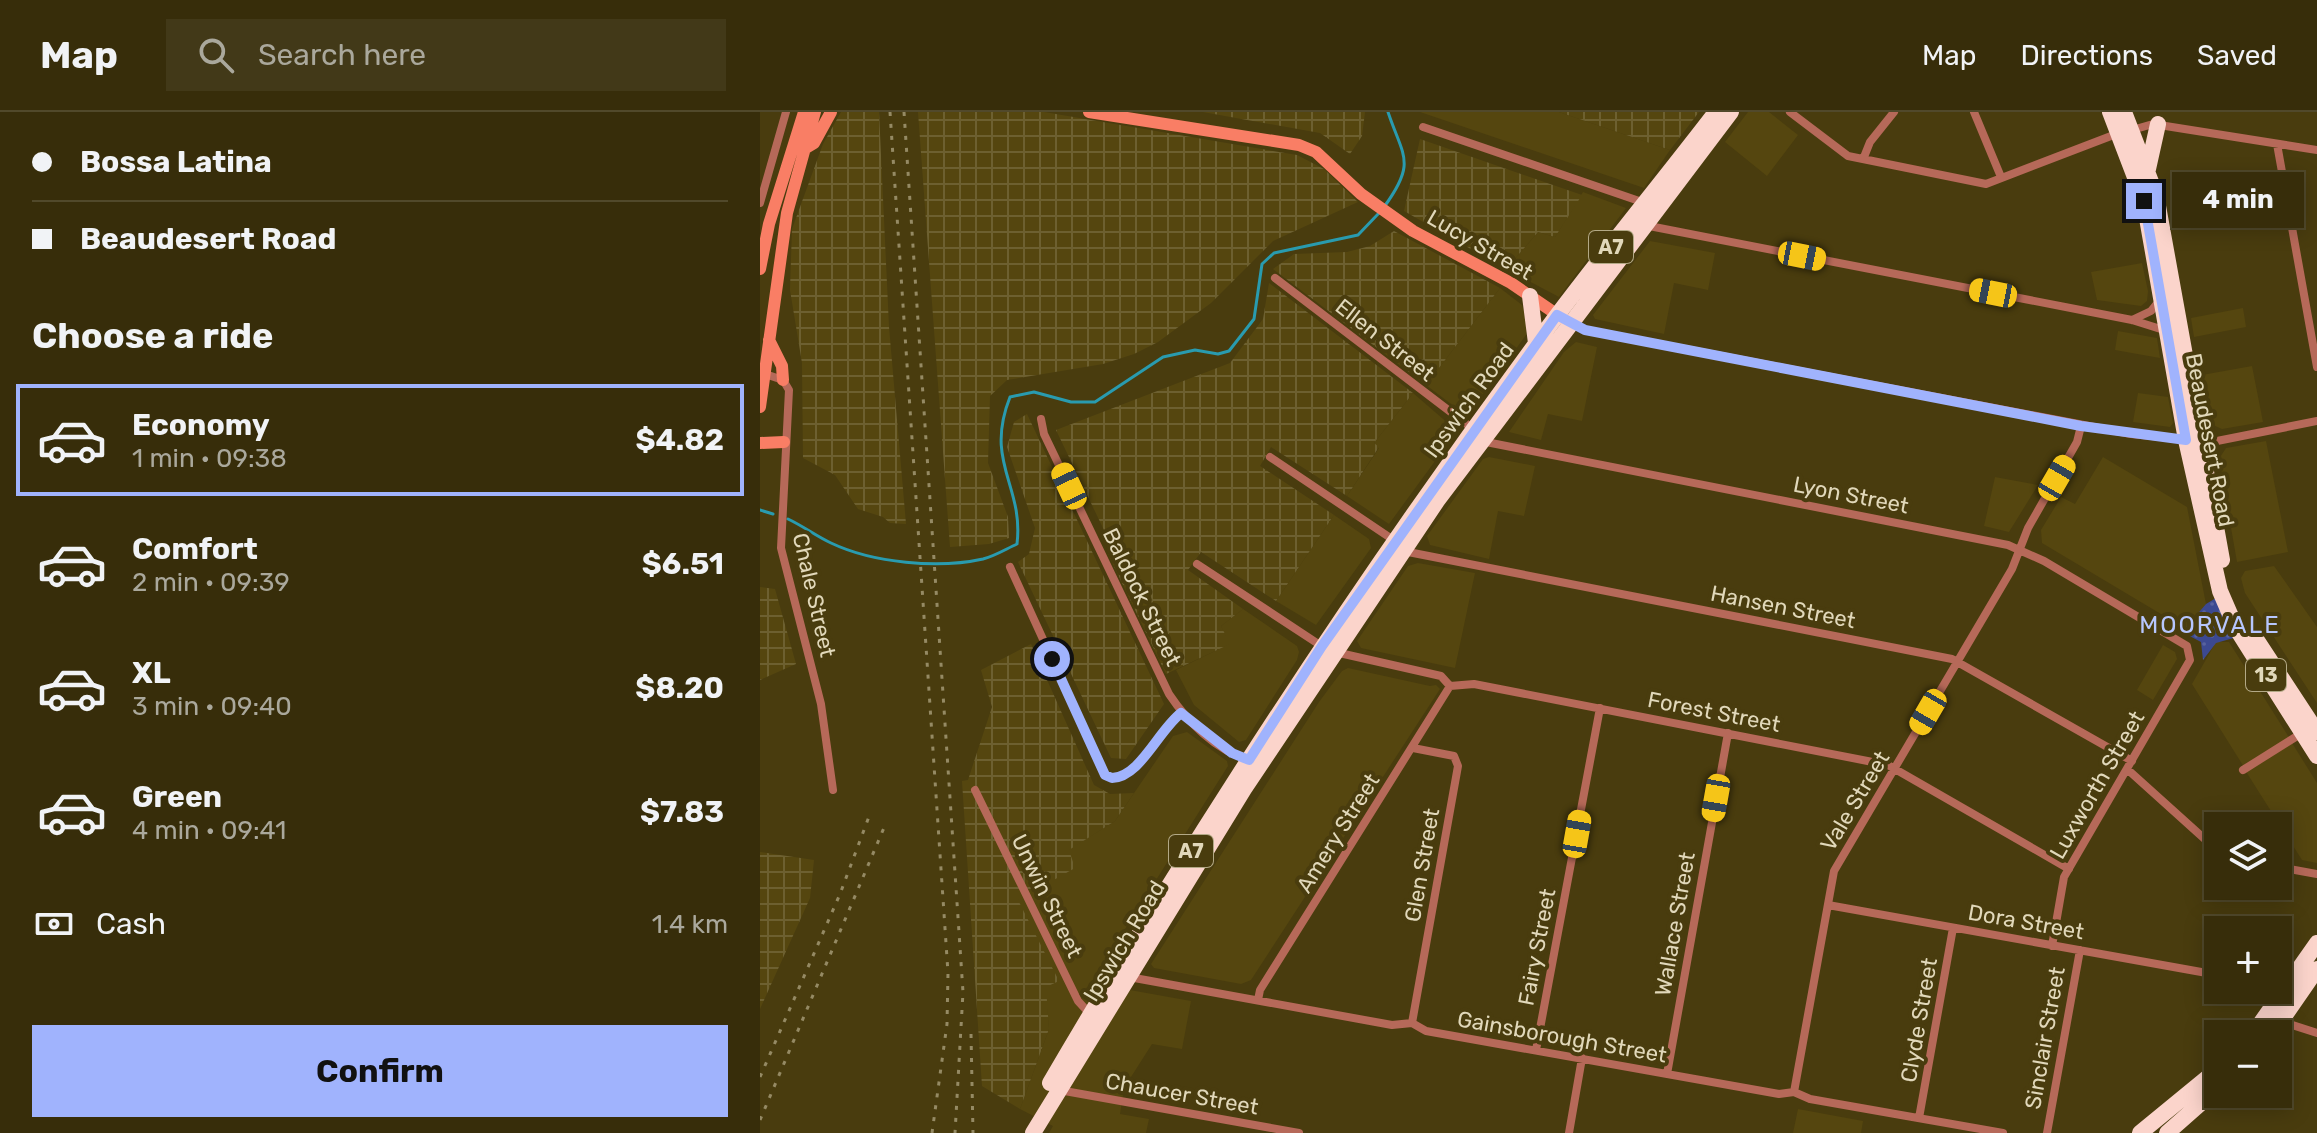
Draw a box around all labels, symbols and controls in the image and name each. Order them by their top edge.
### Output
search box [166,19,726,91]
text: Map [40,32,118,78]
icon: search [194,33,238,77]
text: Search here [258,37,426,73]
text: Map [1922,39,1976,72]
text: Directions [2020,39,2153,72]
text: Saved [2197,39,2277,72]
text: Bossa Latina [80,144,272,180]
callout: 4 min [2172,173,2304,229]
route end [2126,183,2162,219]
text: 4 min [2202,184,2274,215]
street label: Lucy Street [1422,204,1538,286]
text: Beaudesert Road [80,221,337,257]
road number: A7 [1589,231,1633,263]
car [1776,240,1828,272]
car [1967,277,2019,309]
street label: Ellen Street [1330,293,1440,387]
text: Choose a ride [32,314,273,357]
street label: Ipswich Road [1418,337,1520,463]
street label: Beaudesert Road [2180,351,2240,529]
icon: car [36,404,108,476]
text: Economy [132,407,270,443]
text: $4.82 [635,422,724,458]
text: 1 min · 09:38 [132,443,287,474]
car [2035,451,2079,505]
car [1048,459,1090,513]
street label: Lyon Street [1791,471,1911,519]
street label: Baldock Street [1097,524,1187,671]
icon: car [36,528,108,600]
street label: Chale Street [787,530,842,660]
text: Comfort [132,531,258,567]
text: $6.51 [642,546,724,582]
text: 2 min · 09:39 [132,567,290,598]
street label: Hansen Street [1708,580,1858,634]
district label: MOORVALE [2139,611,2281,639]
route start [1034,641,1070,677]
icon: car [36,652,108,724]
text: XL [132,655,171,691]
road number: 13 [2246,659,2286,691]
text: $8.20 [635,670,724,706]
car [1906,685,1950,739]
street label: Forest Street [1645,686,1783,738]
text: 3 min · 09:40 [132,691,292,722]
street label: Luxworth Street [2044,706,2151,864]
street label: Vale Street [1815,746,1896,856]
street label: Amery Street [1291,768,1386,898]
car [1700,772,1732,824]
icon: car [36,776,108,848]
text: Green [132,779,222,815]
text: $7.83 [640,794,724,830]
street label: Glen Street [1399,806,1445,924]
car [1561,808,1593,860]
map controls [2204,812,2292,1108]
button: layers [2204,812,2292,900]
text: 4 min · 09:41 [132,815,286,846]
street label: Unwin Street [1006,830,1089,962]
road number: A7 [1169,835,1213,867]
street label: Wallace Street [1649,850,1701,998]
street label: Ipswich Road [1077,876,1171,1006]
street label: Fairy Street [1512,886,1562,1008]
street label: Dora Street [1966,899,2086,946]
icon: cash [32,902,76,946]
text: Cash [96,906,166,942]
text: 1.4 km [652,909,728,940]
button: + [2204,916,2292,1004]
street label: Clyde Street [1895,955,1943,1084]
street label: Sinclair Street [2019,964,2071,1111]
street label: Gainsborough Street [1455,1005,1669,1069]
button: − [2204,1020,2292,1108]
button: Confirm [32,1025,728,1117]
street label: Chaucer Street [1103,1067,1261,1121]

